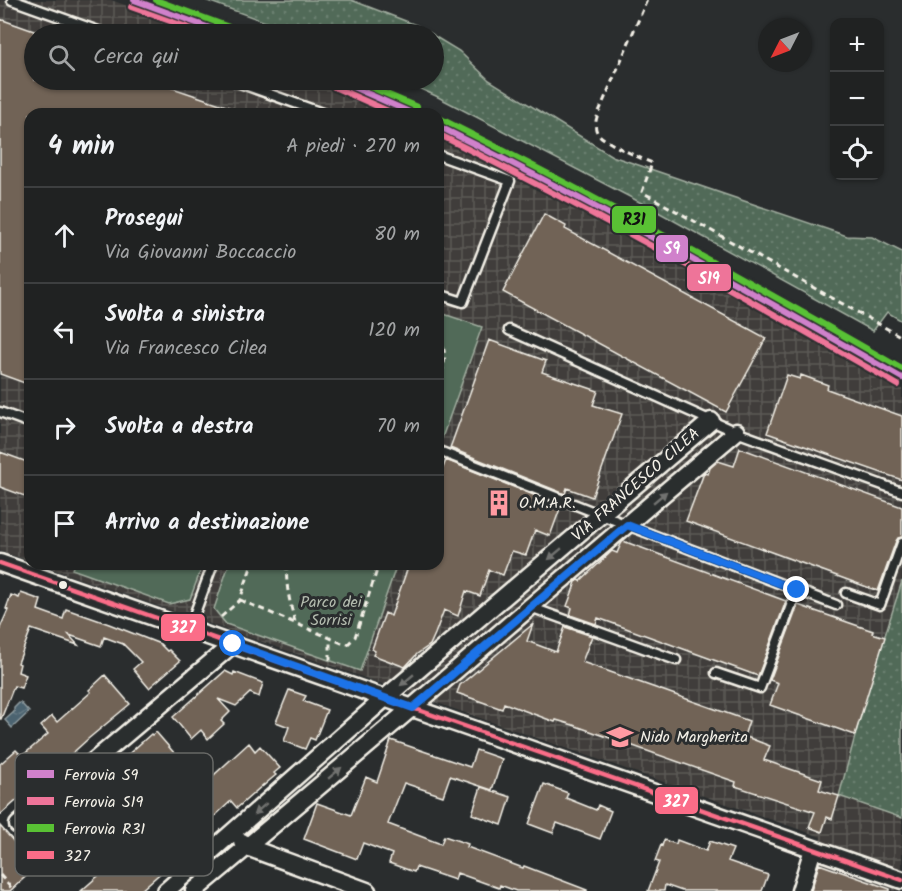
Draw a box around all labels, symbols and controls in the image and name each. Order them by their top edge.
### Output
north arrow [758,18,812,72]
map controls [830,18,884,180]
button: + [830,18,884,72]
search box [24,24,444,90]
text: Cerca qui [93,40,179,75]
icon: search [45,41,78,74]
button: − [830,72,884,126]
text: 4 min [48,126,115,168]
button: locate [830,126,884,180]
text: A piedi · 270 m [286,131,420,163]
text: Prosegui [105,202,183,237]
line badge: R31 [611,205,657,234]
text: R31 [622,208,646,233]
icon: ahead [48,219,81,252]
text: 80 m [374,219,420,251]
line badge: S9 [655,234,689,263]
text: Via Giovanni Boccaccio [105,237,296,269]
text: S9 [664,237,680,262]
line badge: S19 [686,263,732,292]
text: S19 [698,267,720,292]
text: Svolta a sinistra [105,298,265,333]
icon: left [48,315,81,348]
text: 120 m [368,315,420,347]
text: Via Francesco Cilea [105,333,267,365]
text: Svolta a destra [105,410,254,445]
icon: right [48,411,81,444]
text: 70 m [377,411,420,443]
street label: VIA FRANCESCO CILEA [566,422,706,548]
building icon: O.M.A.R. [484,488,514,518]
one-way arrow [652,490,668,503]
place label: O.M.A.R. [519,491,576,516]
text: Arrivo a destinazione [105,506,309,541]
icon: arrive [48,507,81,540]
one-way arrow [548,547,563,560]
route end [783,576,809,602]
unlabelled marker [57,579,69,591]
park label: Parco dei Sorrisi [300,590,363,633]
line badge: 327 [160,613,206,642]
text: 327 [169,616,196,641]
route start [219,630,245,656]
one-way arrow [399,674,415,687]
school or university icon: Nido Margherita [605,722,635,752]
place label: Nido Margherita [640,725,748,750]
legend [15,753,213,876]
text: Ferrovia S9 [64,763,138,788]
one-way arrow [327,766,343,779]
line badge: 327 [654,786,699,815]
text: Ferrovia S19 [64,790,143,815]
text: 327 [662,790,689,815]
one-way arrow [253,802,268,815]
text: Ferrovia R31 [64,817,145,842]
text: 327 [64,844,90,869]

